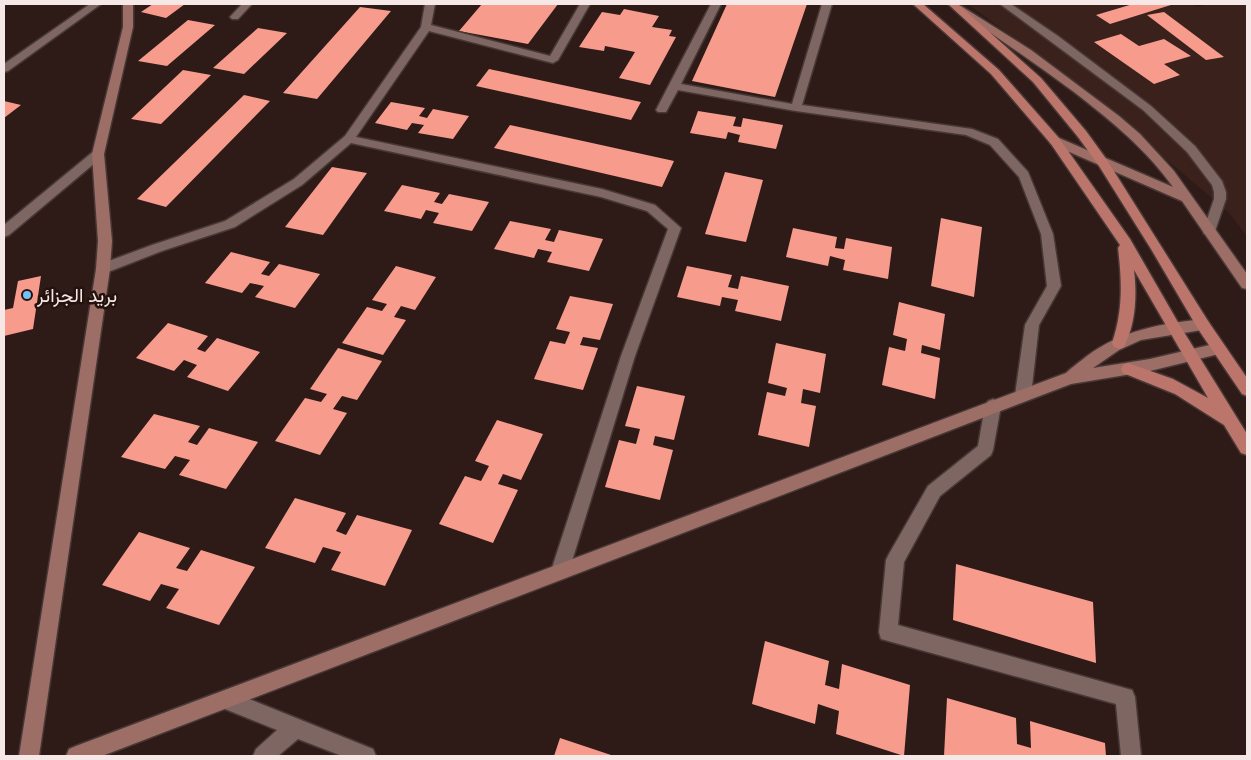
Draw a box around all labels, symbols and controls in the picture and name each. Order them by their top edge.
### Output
place label: بريد الجزائر [36,284,117,307]
marker: بريد الجزائر [21,289,33,301]

